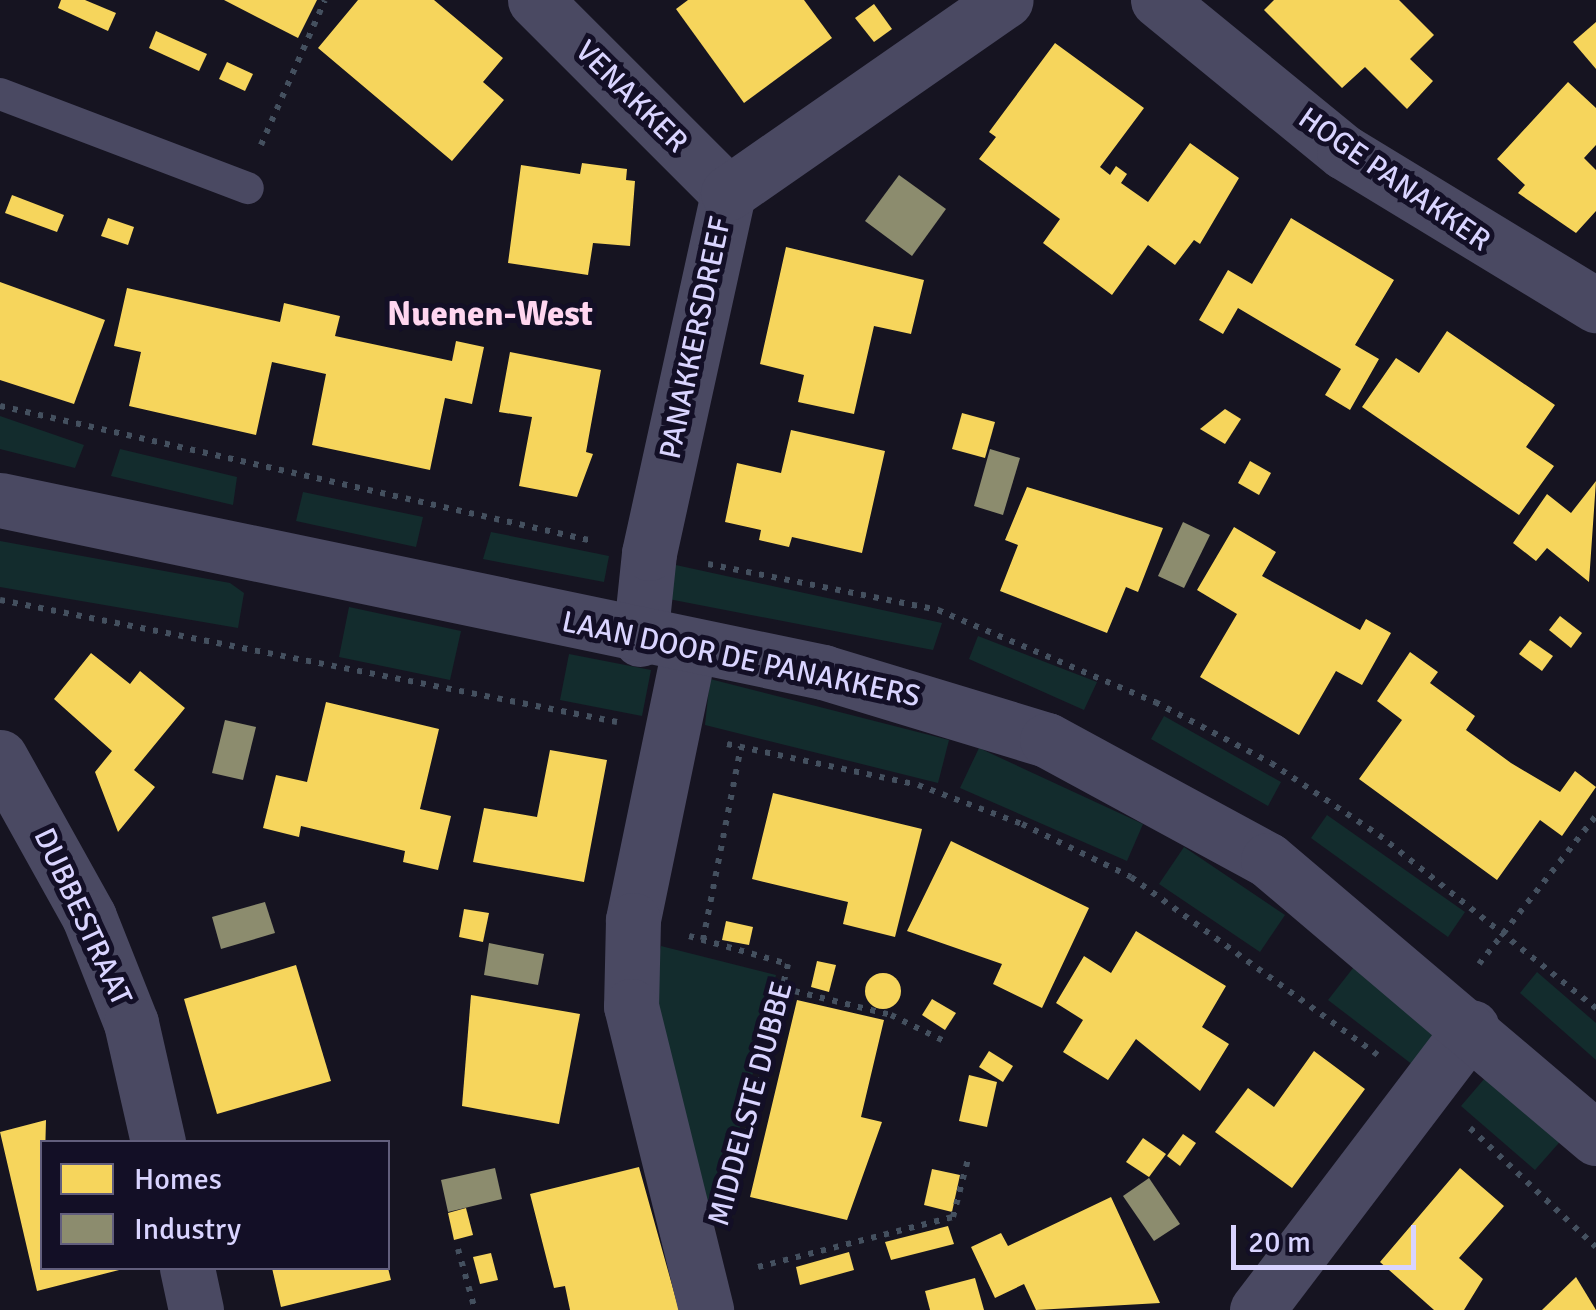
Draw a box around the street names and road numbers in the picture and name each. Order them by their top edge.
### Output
street label: VENAKKER [567,33,695,161]
street label: HOGE PANAKKER [1291,100,1497,260]
street label: PANAKKERSDREEF [653,214,739,462]
street label: LAAN DOOR DE PANAKKERS [559,604,923,716]
street label: DUBBESTRAAT [25,823,139,1011]
street label: MIDDELSTE DUBBE [701,978,801,1230]

